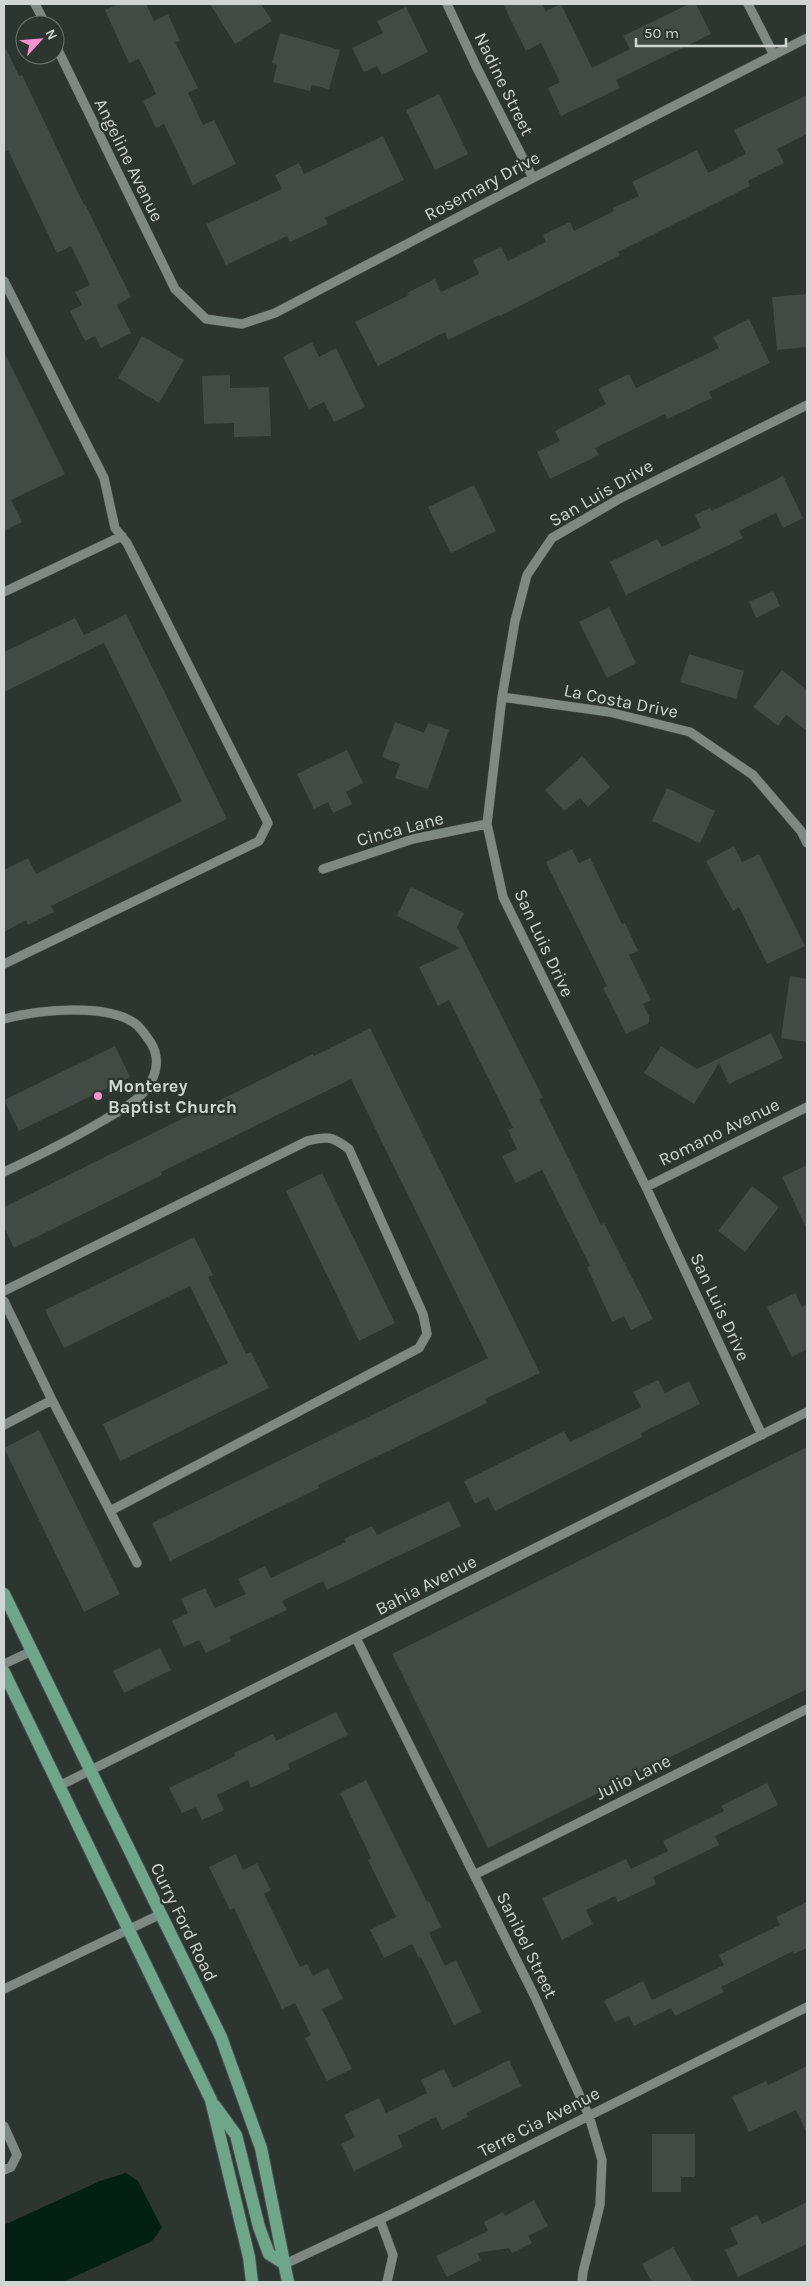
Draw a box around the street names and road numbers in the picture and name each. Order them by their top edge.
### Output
street label: Nadine Street [470,29,539,139]
street label: Angeline Avenue [90,95,168,225]
street label: Rosemary Drive [421,146,543,226]
street label: San Luis Drive [545,454,657,532]
street label: La Costa Drive [562,679,680,723]
street label: Cinca Lane [354,807,446,851]
street label: San Luis Drive [509,886,579,1000]
street label: Romano Avenue [655,1093,783,1171]
street label: San Luis Drive [685,1250,755,1364]
street label: Bahia Avenue [372,1550,480,1620]
street label: Julio Lane [592,1749,674,1805]
street label: Curry Ford Road [146,1859,222,1985]
street label: Sanibel Street [492,1888,562,2002]
street label: Terre Cia Avenue [475,2082,603,2162]

